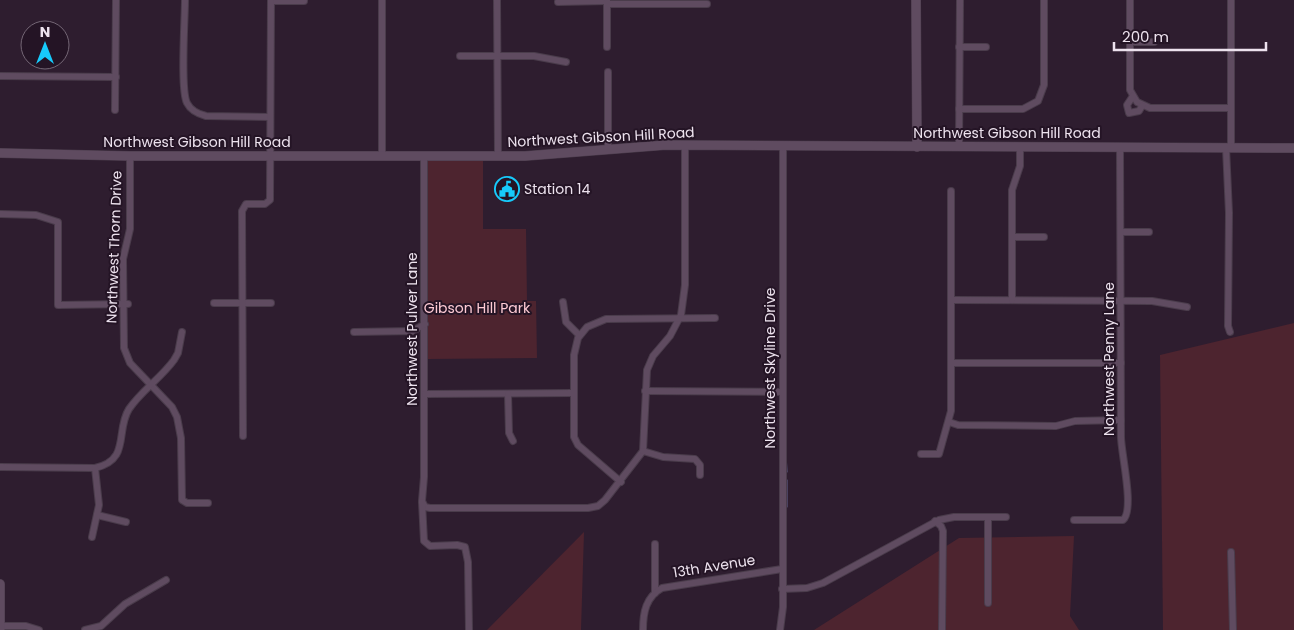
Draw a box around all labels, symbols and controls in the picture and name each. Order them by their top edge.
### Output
north arrow [20,20,70,70]
scale bar [1114,20,1266,52]
text: N [40,22,50,42]
text: 200 m [1122,26,1169,47]
street label: Northwest Gibson Hill Road [507,122,695,152]
street label: Northwest Gibson Hill Road [913,123,1101,143]
street label: Northwest Gibson Hill Road [103,132,291,152]
street label: Northwest Thorn Drive [101,170,127,324]
public building icon: Station 14 [494,176,520,202]
place label: Station 14 [524,179,590,199]
street label: Northwest Pulver Lane [402,252,422,406]
street label: Northwest Penny Lane [1099,282,1119,436]
street label: Northwest Skyline Drive [760,287,780,449]
park label: Gibson Hill Park [424,298,531,318]
street label: 13th Avenue [671,550,757,582]

